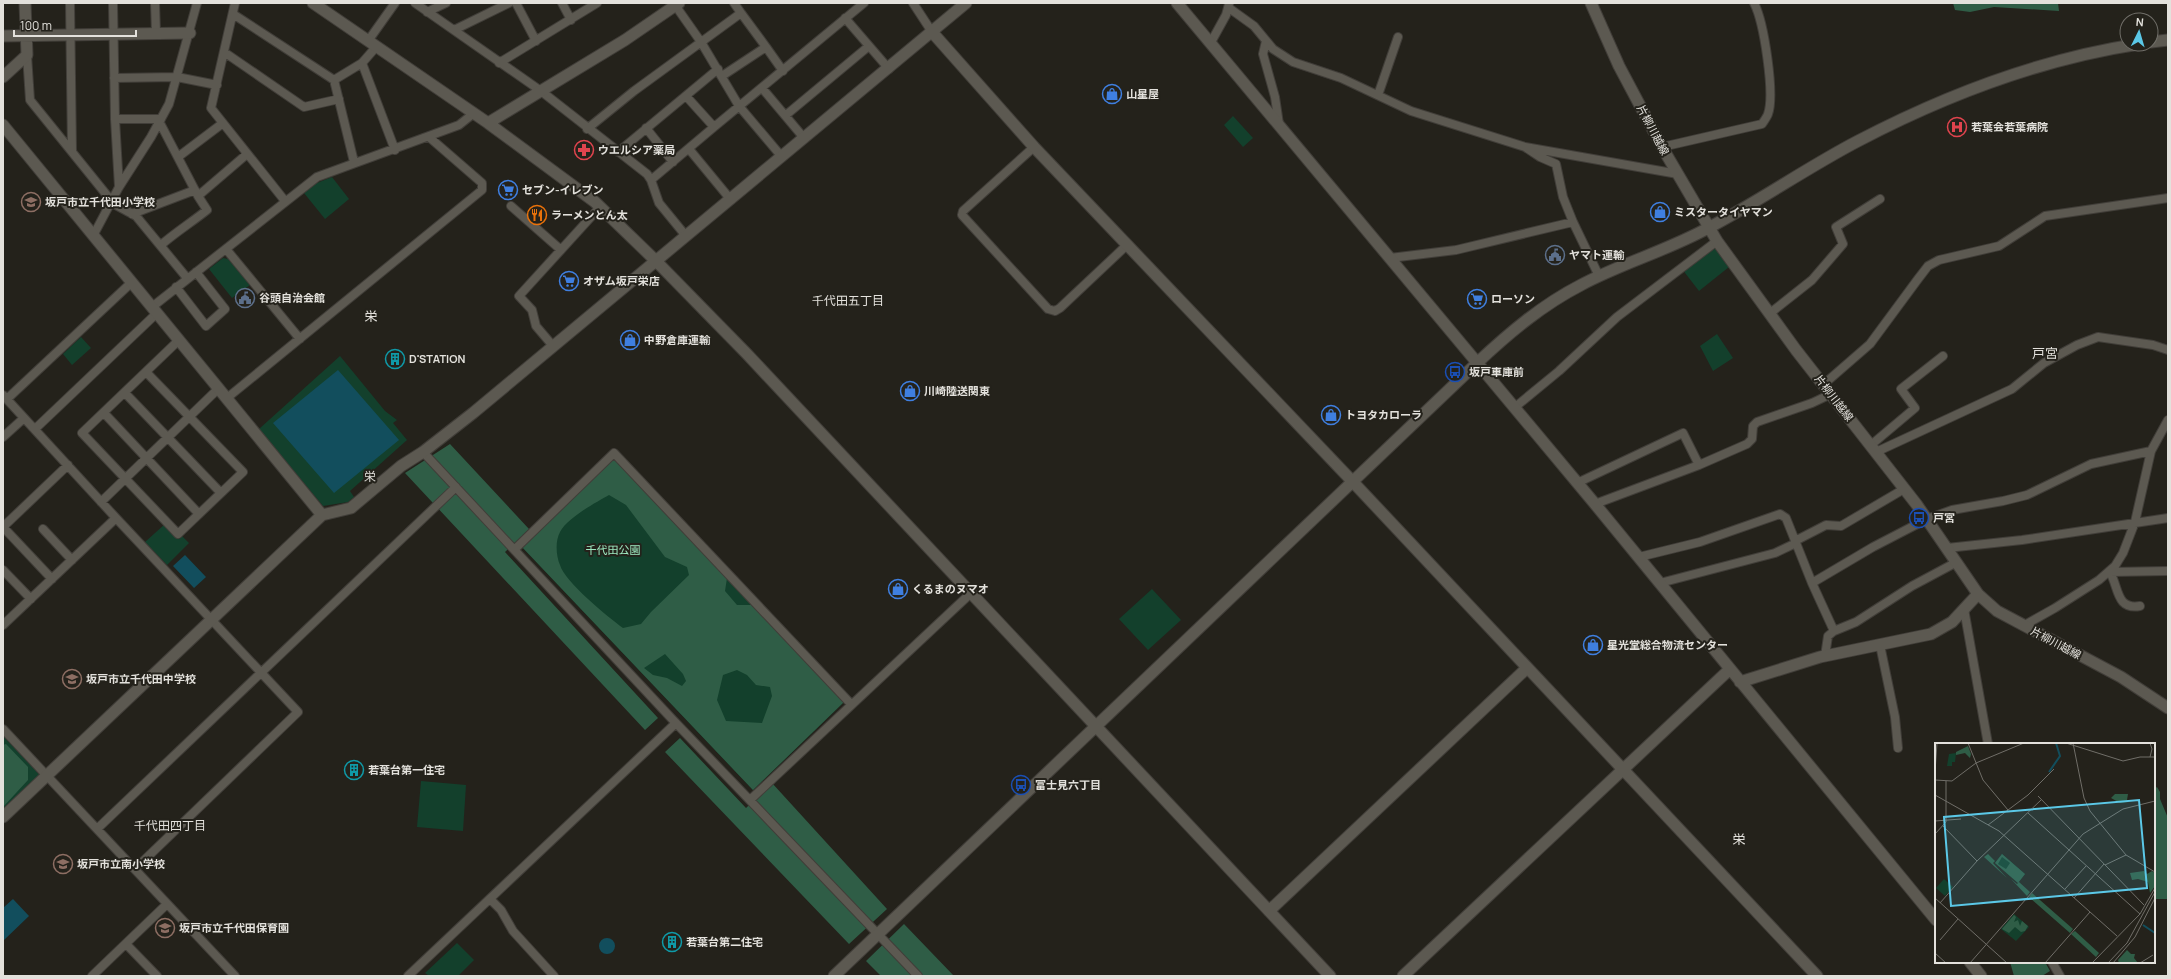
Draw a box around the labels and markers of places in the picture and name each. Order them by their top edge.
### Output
shop icon: 山星屋 [1101,83,1123,105]
place label: 山星屋 [1126,86,1159,101]
hospital icon: 若葉会若葉病院 [1946,116,1968,138]
place label: 若葉会若葉病院 [1971,119,2048,134]
pharmacy icon: ウエルシア薬局 [573,139,595,161]
place label: ウエルシア薬局 [598,142,675,157]
supermarket icon: セブン-イレブン [497,179,519,201]
place label: セブン-イレブン [522,182,604,197]
school or university icon: 坂戸市立千代田小学校 [20,191,42,213]
place label: 坂戸市立千代田小学校 [45,194,155,209]
shop icon: ミスタータイヤマン [1649,201,1671,223]
restaurant icon: ラーメンとん太 [526,204,548,226]
place label: ミスタータイヤマン [1674,204,1773,219]
place label: ラーメンとん太 [551,207,628,222]
public building icon: ヤマト運輸 [1544,244,1566,266]
place label: ヤマト運輸 [1569,247,1625,262]
supermarket icon: オザム坂戸栄店 [558,270,580,292]
place label: オザム坂戸栄店 [583,273,660,288]
public building icon: 谷頭自治会館 [234,287,256,309]
supermarket icon: ローソン [1466,288,1488,310]
place label: 谷頭自治会館 [259,290,325,305]
place label: ローソン [1491,291,1535,306]
shop icon: 中野倉庫運輸 [619,329,641,351]
place label: 中野倉庫運輸 [644,332,711,347]
building icon: D'STATION [384,348,406,370]
place label: D'STATION [409,351,465,366]
bus stop icon: 坂戸車庫前 [1444,361,1466,383]
place label: 坂戸車庫前 [1469,364,1524,379]
shop icon: 川崎陸送関東 [899,380,921,402]
place label: 川崎陸送関東 [924,383,990,398]
shop icon: トヨタカローラ [1320,404,1342,426]
place label: トヨタカローラ [1345,407,1422,422]
bus stop icon: 戸宮 [1908,507,1930,529]
place label: 戸宮 [1933,510,1955,525]
shop icon: くるまのヌマオ [887,578,909,600]
place label: くるまのヌマオ [912,581,989,596]
shop icon: 星光堂総合物流センター [1582,634,1604,656]
place label: 星光堂総合物流センター [1607,637,1728,652]
school or university icon: 坂戸市立千代田中学校 [61,668,83,690]
place label: 坂戸市立千代田中学校 [86,671,196,686]
building icon: 若葉台第一住宅 [343,759,365,781]
place label: 若葉台第一住宅 [368,762,445,777]
bus stop icon: 富士見六丁目 [1010,774,1032,796]
place label: 富士見六丁目 [1035,777,1101,792]
school or university icon: 坂戸市立南小学校 [52,853,74,875]
place label: 坂戸市立南小学校 [77,856,165,871]
school or university icon: 坂戸市立千代田保育園 [154,917,176,939]
place label: 坂戸市立千代田保育園 [179,920,289,935]
building icon: 若葉台第二住宅 [661,931,683,953]
place label: 若葉台第二住宅 [686,934,763,949]

